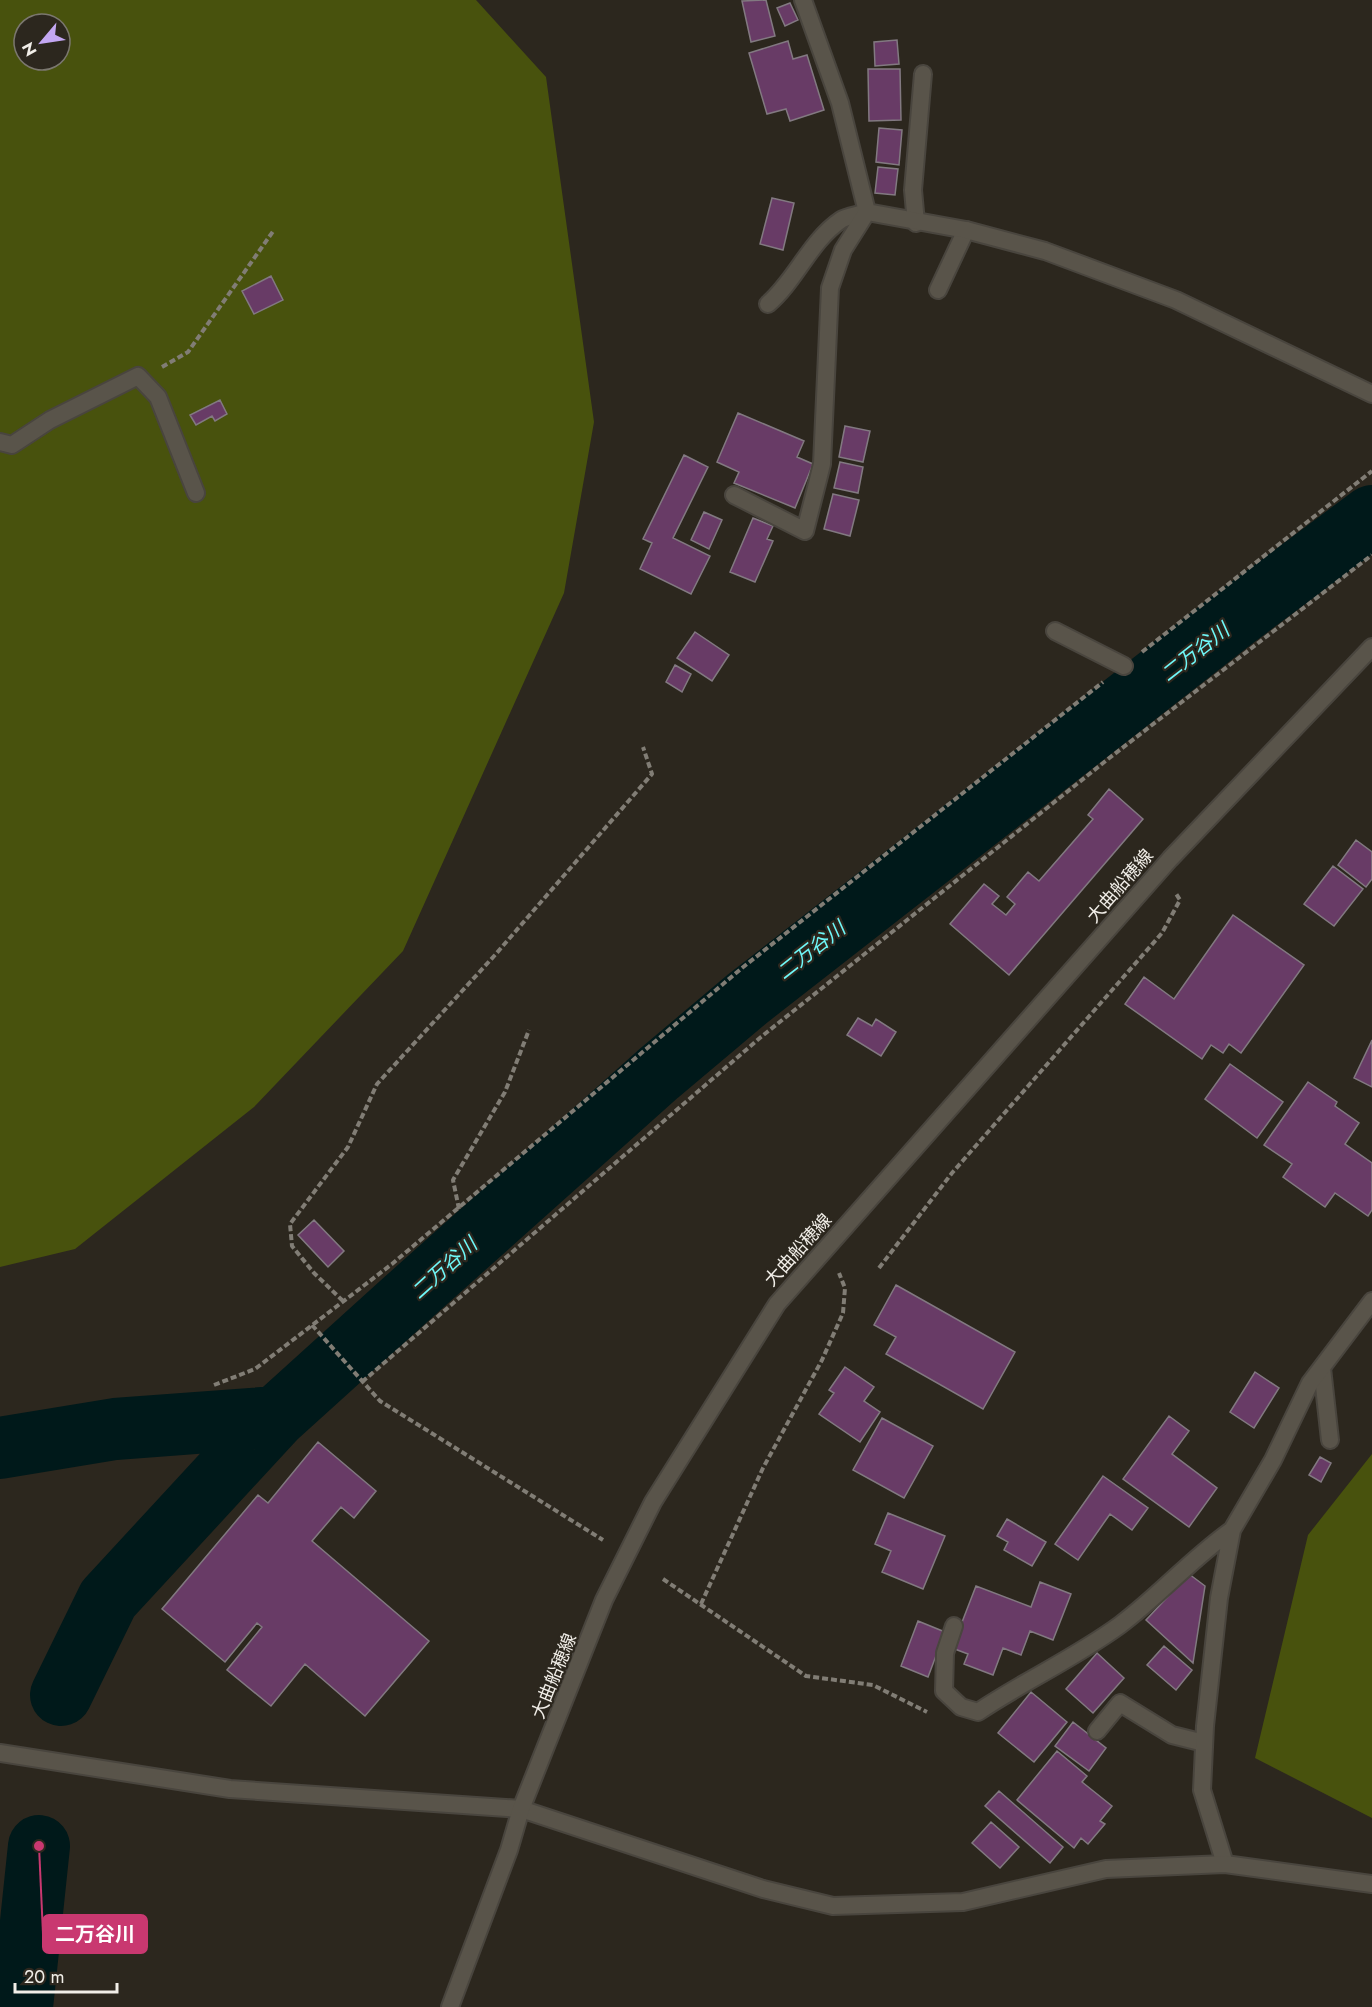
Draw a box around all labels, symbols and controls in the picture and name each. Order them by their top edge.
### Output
north arrow [12,12,72,72]
text: N [16,38,42,60]
water label: 二万谷川 [1155,615,1237,688]
street label: 大曲船穂線 [1081,844,1159,928]
water label: 二万谷川 [771,913,853,986]
street label: 大曲船穂線 [758,1208,838,1292]
water label: 二万谷川 [405,1229,485,1306]
street label: 大曲船穂線 [525,1629,583,1723]
callout: 二万谷川 [43,1915,147,1953]
text: 二万谷川 [55,1920,135,1949]
scale bar [15,1956,117,1994]
text: 20 m [24,1964,64,1990]

